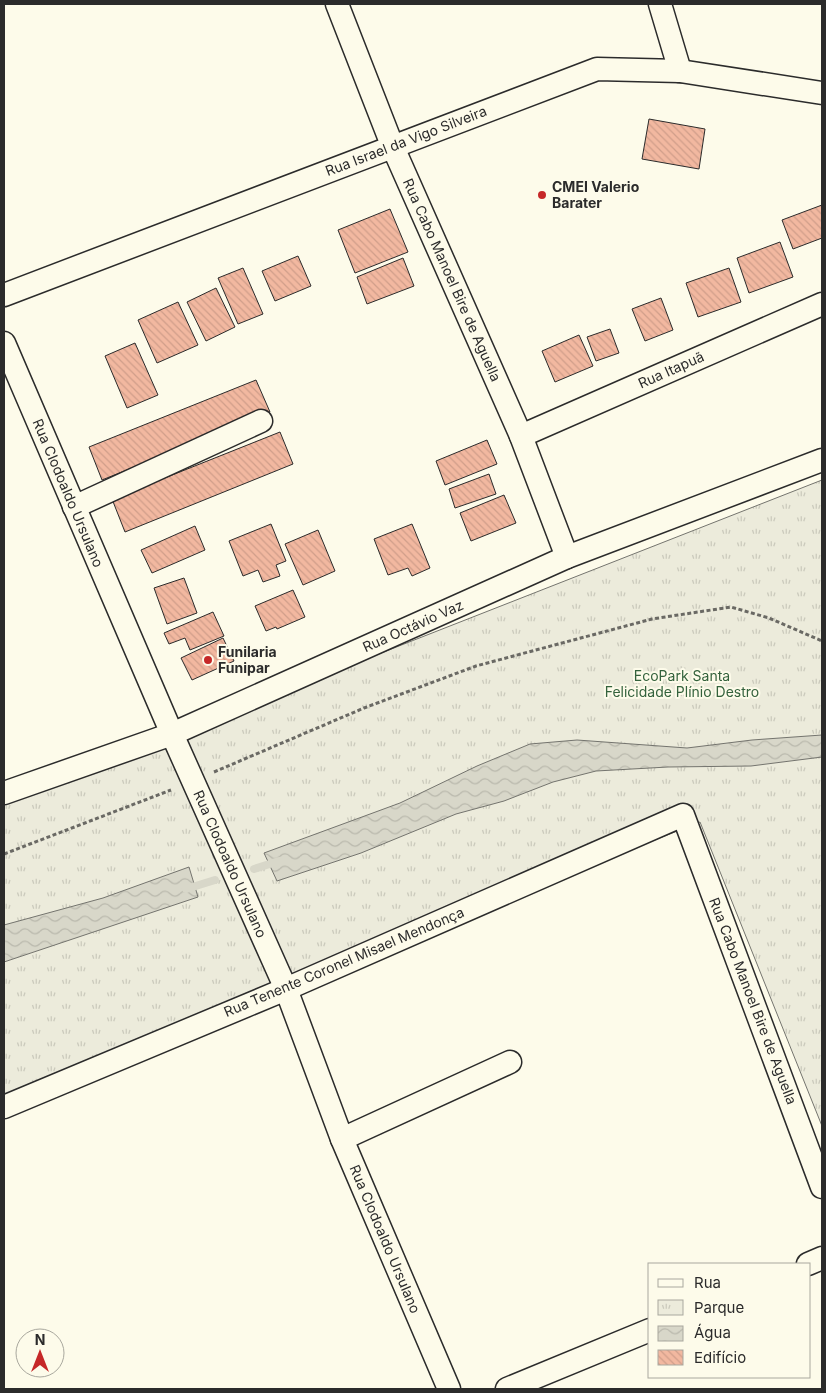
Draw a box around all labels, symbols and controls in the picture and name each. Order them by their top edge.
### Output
street label: Rua Israel da Vigo Silveira [323,102,489,179]
street label: Rua Cabo Manoel Bire de Aguella [400,176,505,384]
place label: CMEI Valerio Barater [552,178,640,211]
marker: CMEI Valerio Barater [536,189,548,201]
street label: Rua Itapuã [635,347,706,392]
street label: Rua Clodoaldo Ursulano [29,416,107,570]
street label: Rua Octávio Vaz [360,596,466,655]
place label: Funilaria Funipar [218,643,277,676]
marker: Funilaria Funipar [202,654,214,666]
park label: EcoPark Santa Felicidade Plínio Destro [605,667,759,700]
street label: Rua Clodoaldo Ursulano [190,787,271,940]
street label: Rua Cabo Manoel Bire de Aguella [706,895,801,1107]
street label: Rua Tenente Coronel Misael Mendonça [221,903,466,1020]
street label: Rua Clodoaldo Ursulano [346,1162,424,1316]
legend [648,1263,811,1378]
text: Rua [694,1273,721,1292]
text: Parque [694,1298,744,1317]
text: Água [694,1323,731,1342]
north arrow [15,1328,65,1378]
text: N [35,1331,45,1348]
text: Edifício [694,1348,746,1367]

